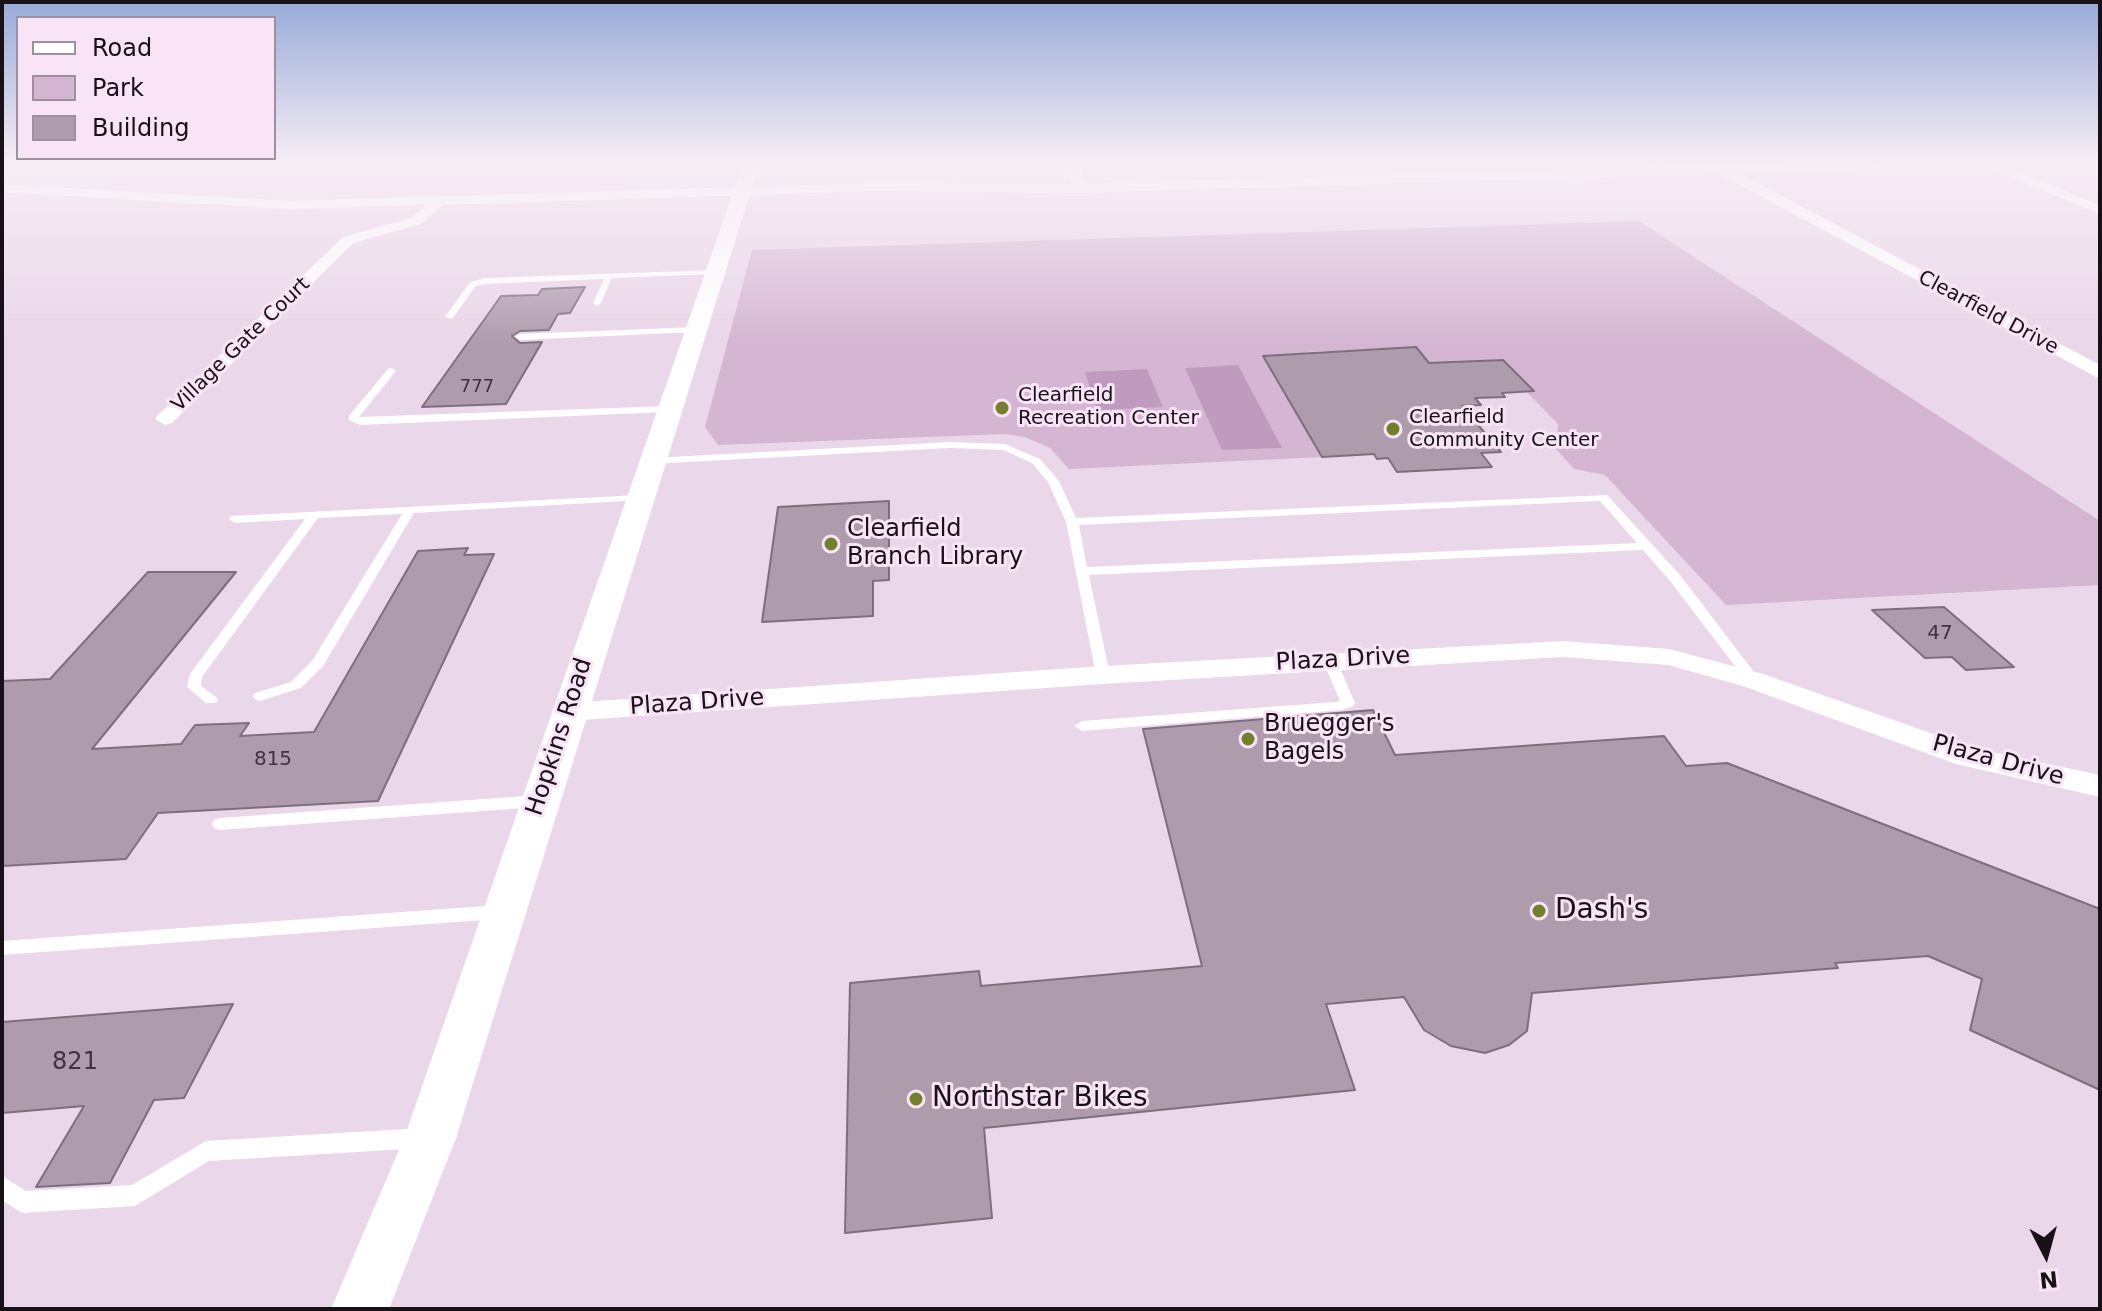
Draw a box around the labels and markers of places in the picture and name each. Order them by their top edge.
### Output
place label: Clearfield Recreation Center [1018,384,1199,431]
marker: Clearfield Recreation Center [993,399,1011,417]
place label: Clearfield Community Center [1409,406,1598,453]
marker: Clearfield Community Center [1384,420,1402,438]
place label: Clearfield Branch Library [847,516,1023,572]
marker: Clearfield Branch Library [822,535,840,553]
place label: Bruegger's Bagels [1264,711,1395,767]
marker: Bruegger's Bagels [1239,730,1257,748]
place label: Dash's [1555,894,1648,928]
marker: Dash's [1530,902,1548,920]
place label: Northstar Bikes [932,1082,1147,1116]
marker: Northstar Bikes [907,1090,925,1108]

